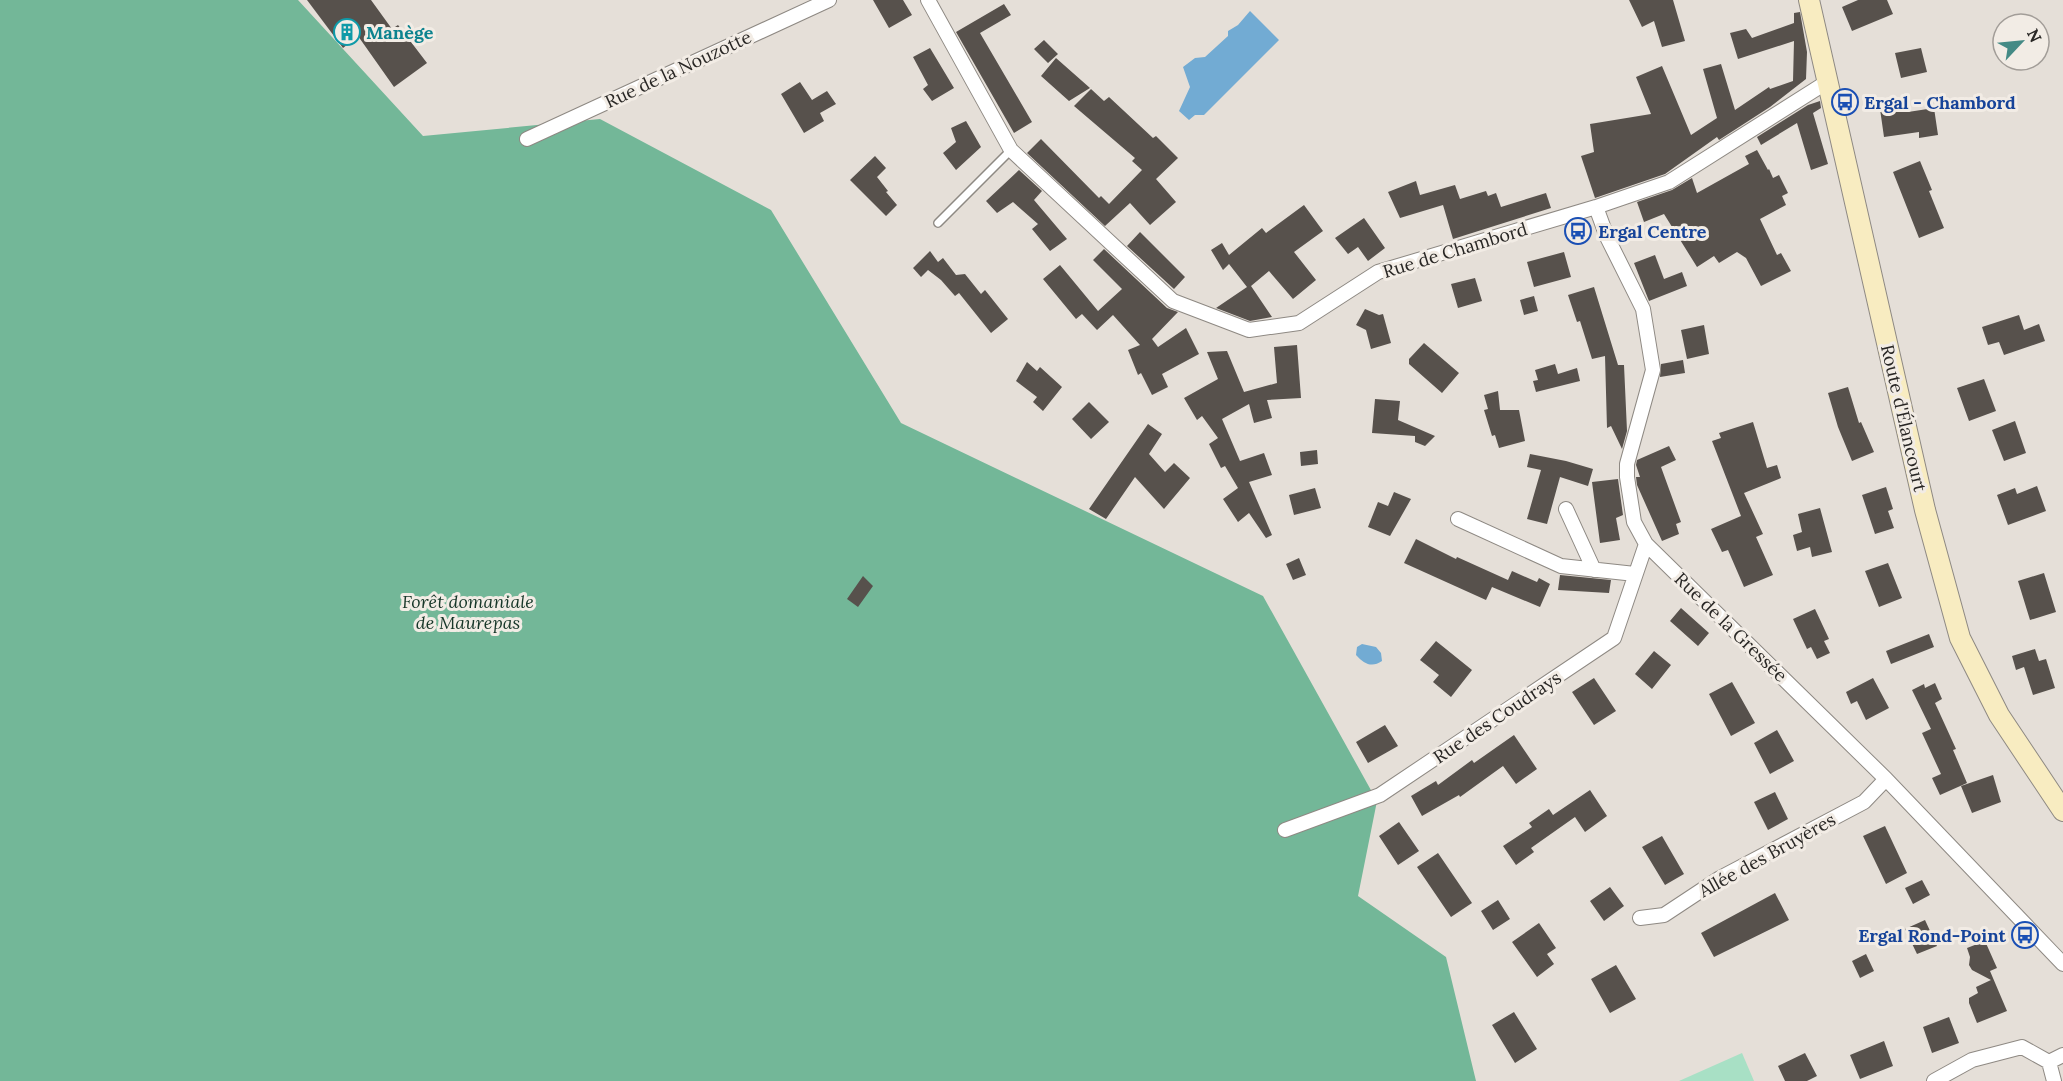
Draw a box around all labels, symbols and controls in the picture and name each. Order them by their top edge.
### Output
north arrow [1991,12,2051,72]
building icon: Manège [332,17,362,47]
place label: Manège [366,21,434,44]
street label: Rue de la Nouzotte [601,25,755,113]
text: N [2023,25,2046,45]
bus stop icon: Ergal - Chambord [1830,87,1860,117]
place label: Ergal - Chambord [1864,91,2016,114]
bus stop icon: Ergal Centre [1563,216,1593,246]
street label: Rue de Chambord [1380,217,1530,283]
place label: Ergal Centre [1598,220,1707,243]
street label: Route d'Élancourt [1876,342,1932,494]
street label: Rue de la Gressée [1670,567,1792,687]
park label: Forêt domaniale de Maurepas [402,590,534,634]
street label: Rue des Coudrays [1429,666,1565,768]
street label: Allée des Bruyères [1694,808,1840,903]
bus stop icon: Ergal Rond-Point [2010,920,2040,950]
place label: Ergal Rond-Point [1858,924,2007,947]

